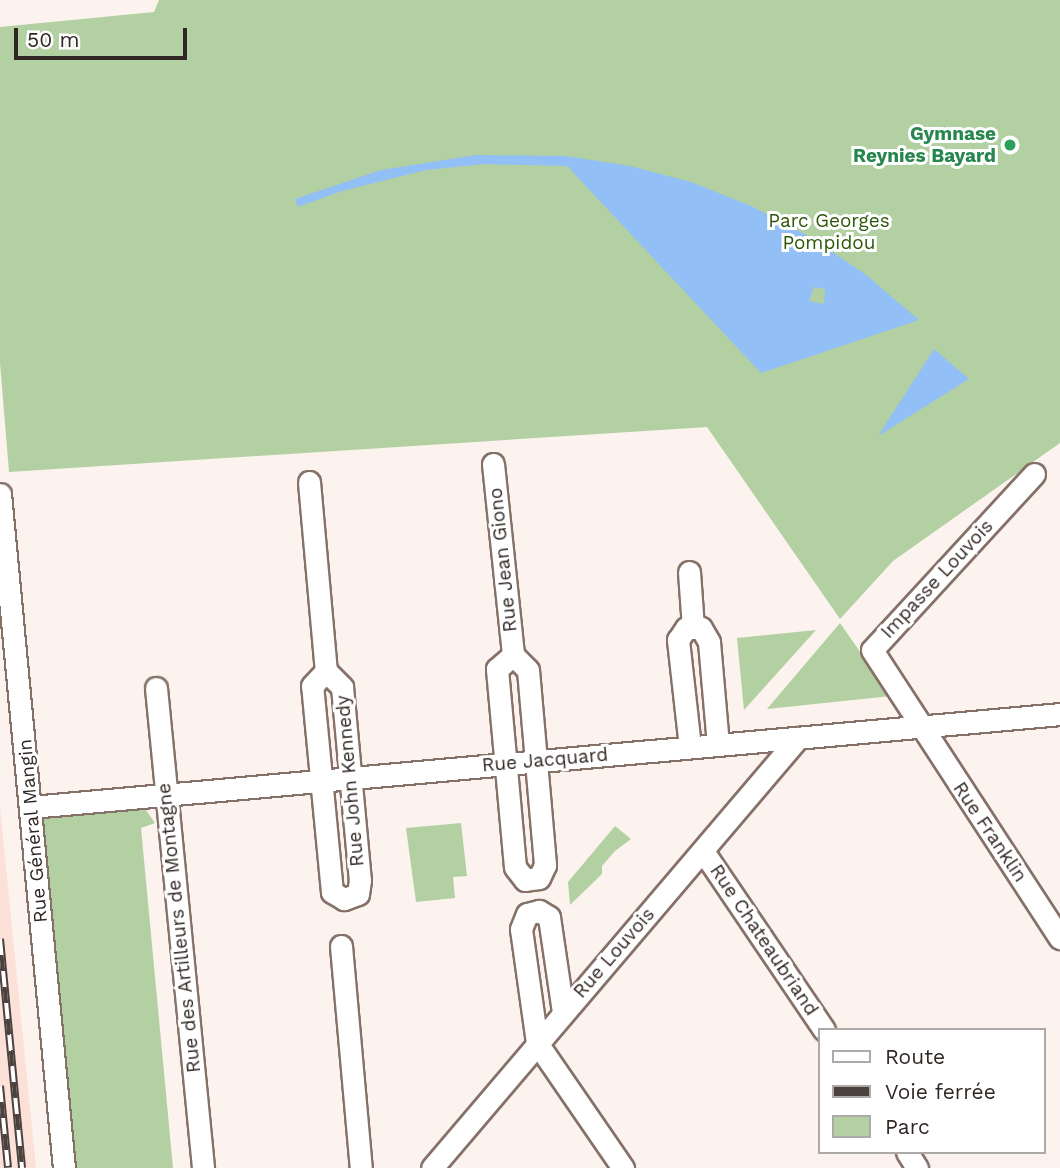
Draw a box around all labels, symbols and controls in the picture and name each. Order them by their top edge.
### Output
scale bar [18,14,191,58]
text: 50 m [27,27,79,52]
place label: Gymnase Reynies Bayard [853,123,996,167]
marker: Gymnase Reynies Bayard [1002,137,1018,153]
park label: Parc Georges Pompidou [768,210,890,254]
street label: Rue Jean Giono [484,486,522,634]
street label: Impasse Louvois [876,515,998,643]
street label: Rue John Kennedy [331,694,369,868]
street label: Rue Général Mangin [14,738,52,924]
street label: Rue Jacquard [481,743,609,777]
street label: Rue Franklin [948,778,1032,886]
street label: Rue des Artilleurs de Montagne [152,782,206,1074]
street label: Rue Chateaubriand [705,860,823,1020]
street label: Rue Louvois [569,903,659,1003]
legend [818,1028,1046,1154]
text: Route [885,1044,945,1069]
text: Voie ferrée [885,1079,996,1104]
text: Parc [885,1114,930,1139]

